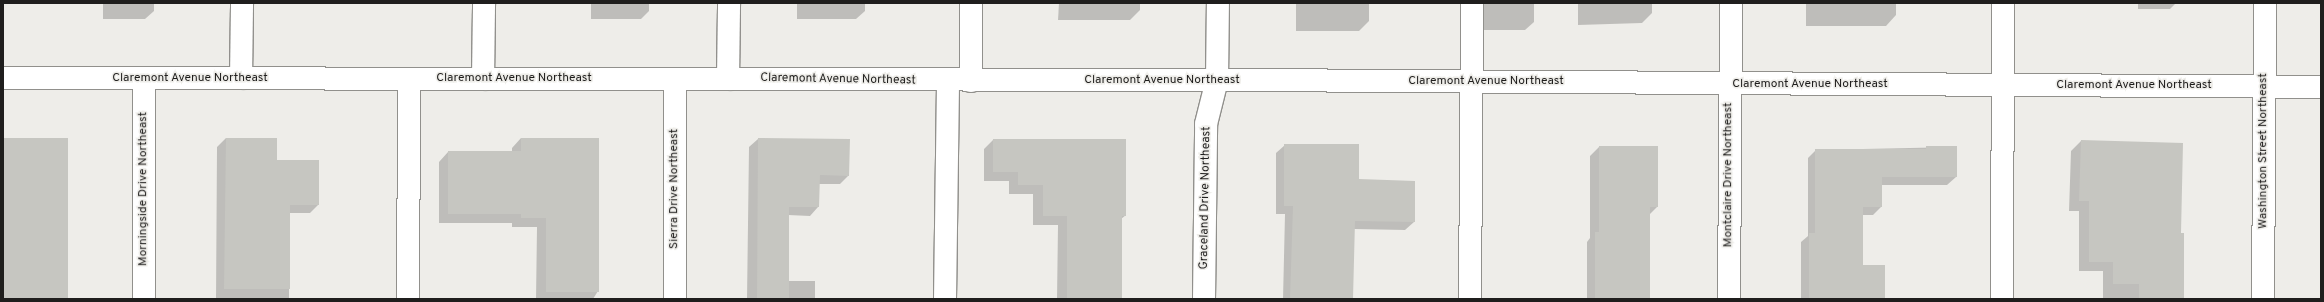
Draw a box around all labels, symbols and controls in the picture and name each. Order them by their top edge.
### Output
street label: Claremont Avenue Northeast [760,71,916,89]
street label: Claremont Avenue Northeast [112,72,268,86]
street label: Claremont Avenue Northeast [436,72,592,86]
street label: Washington Street Northeast [2257,73,2271,229]
street label: Claremont Avenue Northeast [1084,74,1240,88]
street label: Claremont Avenue Northeast [1408,75,1564,89]
street label: Claremont Avenue Northeast [1732,78,1888,92]
street label: Claremont Avenue Northeast [2056,79,2212,93]
street label: Montclaire Drive Northeast [1722,103,1736,247]
street label: Morningside Drive Northeast [137,112,151,266]
street label: Graceland Drive Northeast [1198,126,1214,270]
street label: Sierra Drive Northeast [668,129,682,249]

